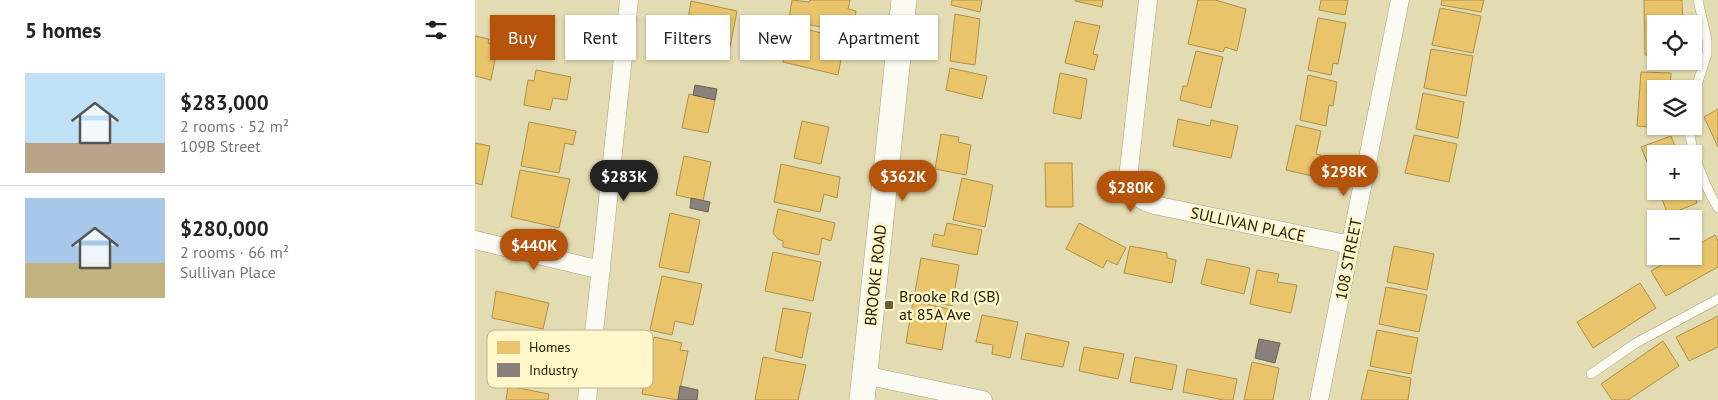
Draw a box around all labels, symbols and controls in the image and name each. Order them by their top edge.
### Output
chip: Buy [490,15,555,60]
chip: Rent [565,15,636,60]
chip: Filters [646,15,730,60]
chip: New [740,15,810,60]
chip: Apartment [820,15,938,60]
map controls [1647,15,1702,265]
button: locate [1647,15,1702,70]
icon: filters [422,16,450,44]
text: 5 homes [25,17,101,44]
button: layers [1647,80,1702,135]
text: $283,000 [180,89,269,116]
icon: home [65,93,125,153]
text: 2 rooms · 52 m² [180,116,289,136]
text: 109B Street [180,136,261,156]
button: + [1647,145,1702,200]
pin: $298K [1309,154,1379,197]
pin: $283K [589,160,659,202]
pin: $362K [868,160,938,202]
text: $298K [1321,161,1367,181]
text: $283K [601,166,647,186]
text: $362K [880,166,926,186]
pin: $280K [1096,170,1166,213]
text: $280K [1108,177,1154,197]
street label: SULLIVAN PLACE [1189,202,1307,246]
button: − [1647,210,1702,265]
text: $280,000 [180,215,269,242]
street label: 108 STREET [1330,216,1366,302]
icon: home [65,218,125,278]
street label: BROOKE ROAD [860,223,890,327]
pin: $440K [499,228,569,271]
text: $440K [511,235,557,255]
text: 2 rooms · 66 m² [180,242,289,262]
text: Sullivan Place [180,262,276,282]
place label: Brooke Rd (SB) at 85A Ave [899,286,1000,324]
marker: Brooke Rd (SB) at 85A Ave [883,299,895,311]
legend [487,330,653,388]
text: Homes [529,338,570,356]
text: Industry [529,361,578,379]

